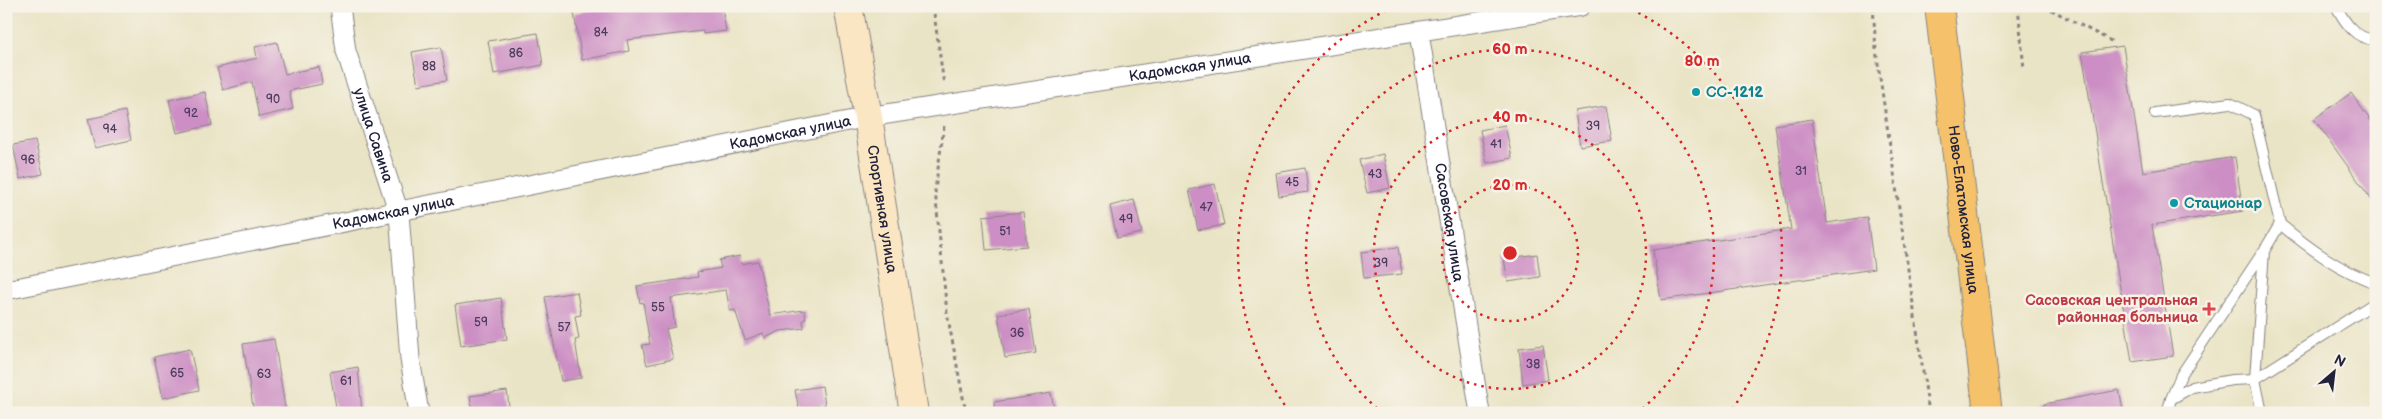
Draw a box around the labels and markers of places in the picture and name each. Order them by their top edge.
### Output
place label: СС-1212 [1706,83,1763,102]
marker: СС-1212 [1690,86,1702,98]
place label: Стационар [2184,194,2262,213]
marker: Стационар [2168,197,2180,209]
centre of rings [1501,244,1519,262]
place label: Сасовская центральная районная больница [2025,291,2198,327]
marker: Сасовская центральная районная больница [2202,302,2216,316]

